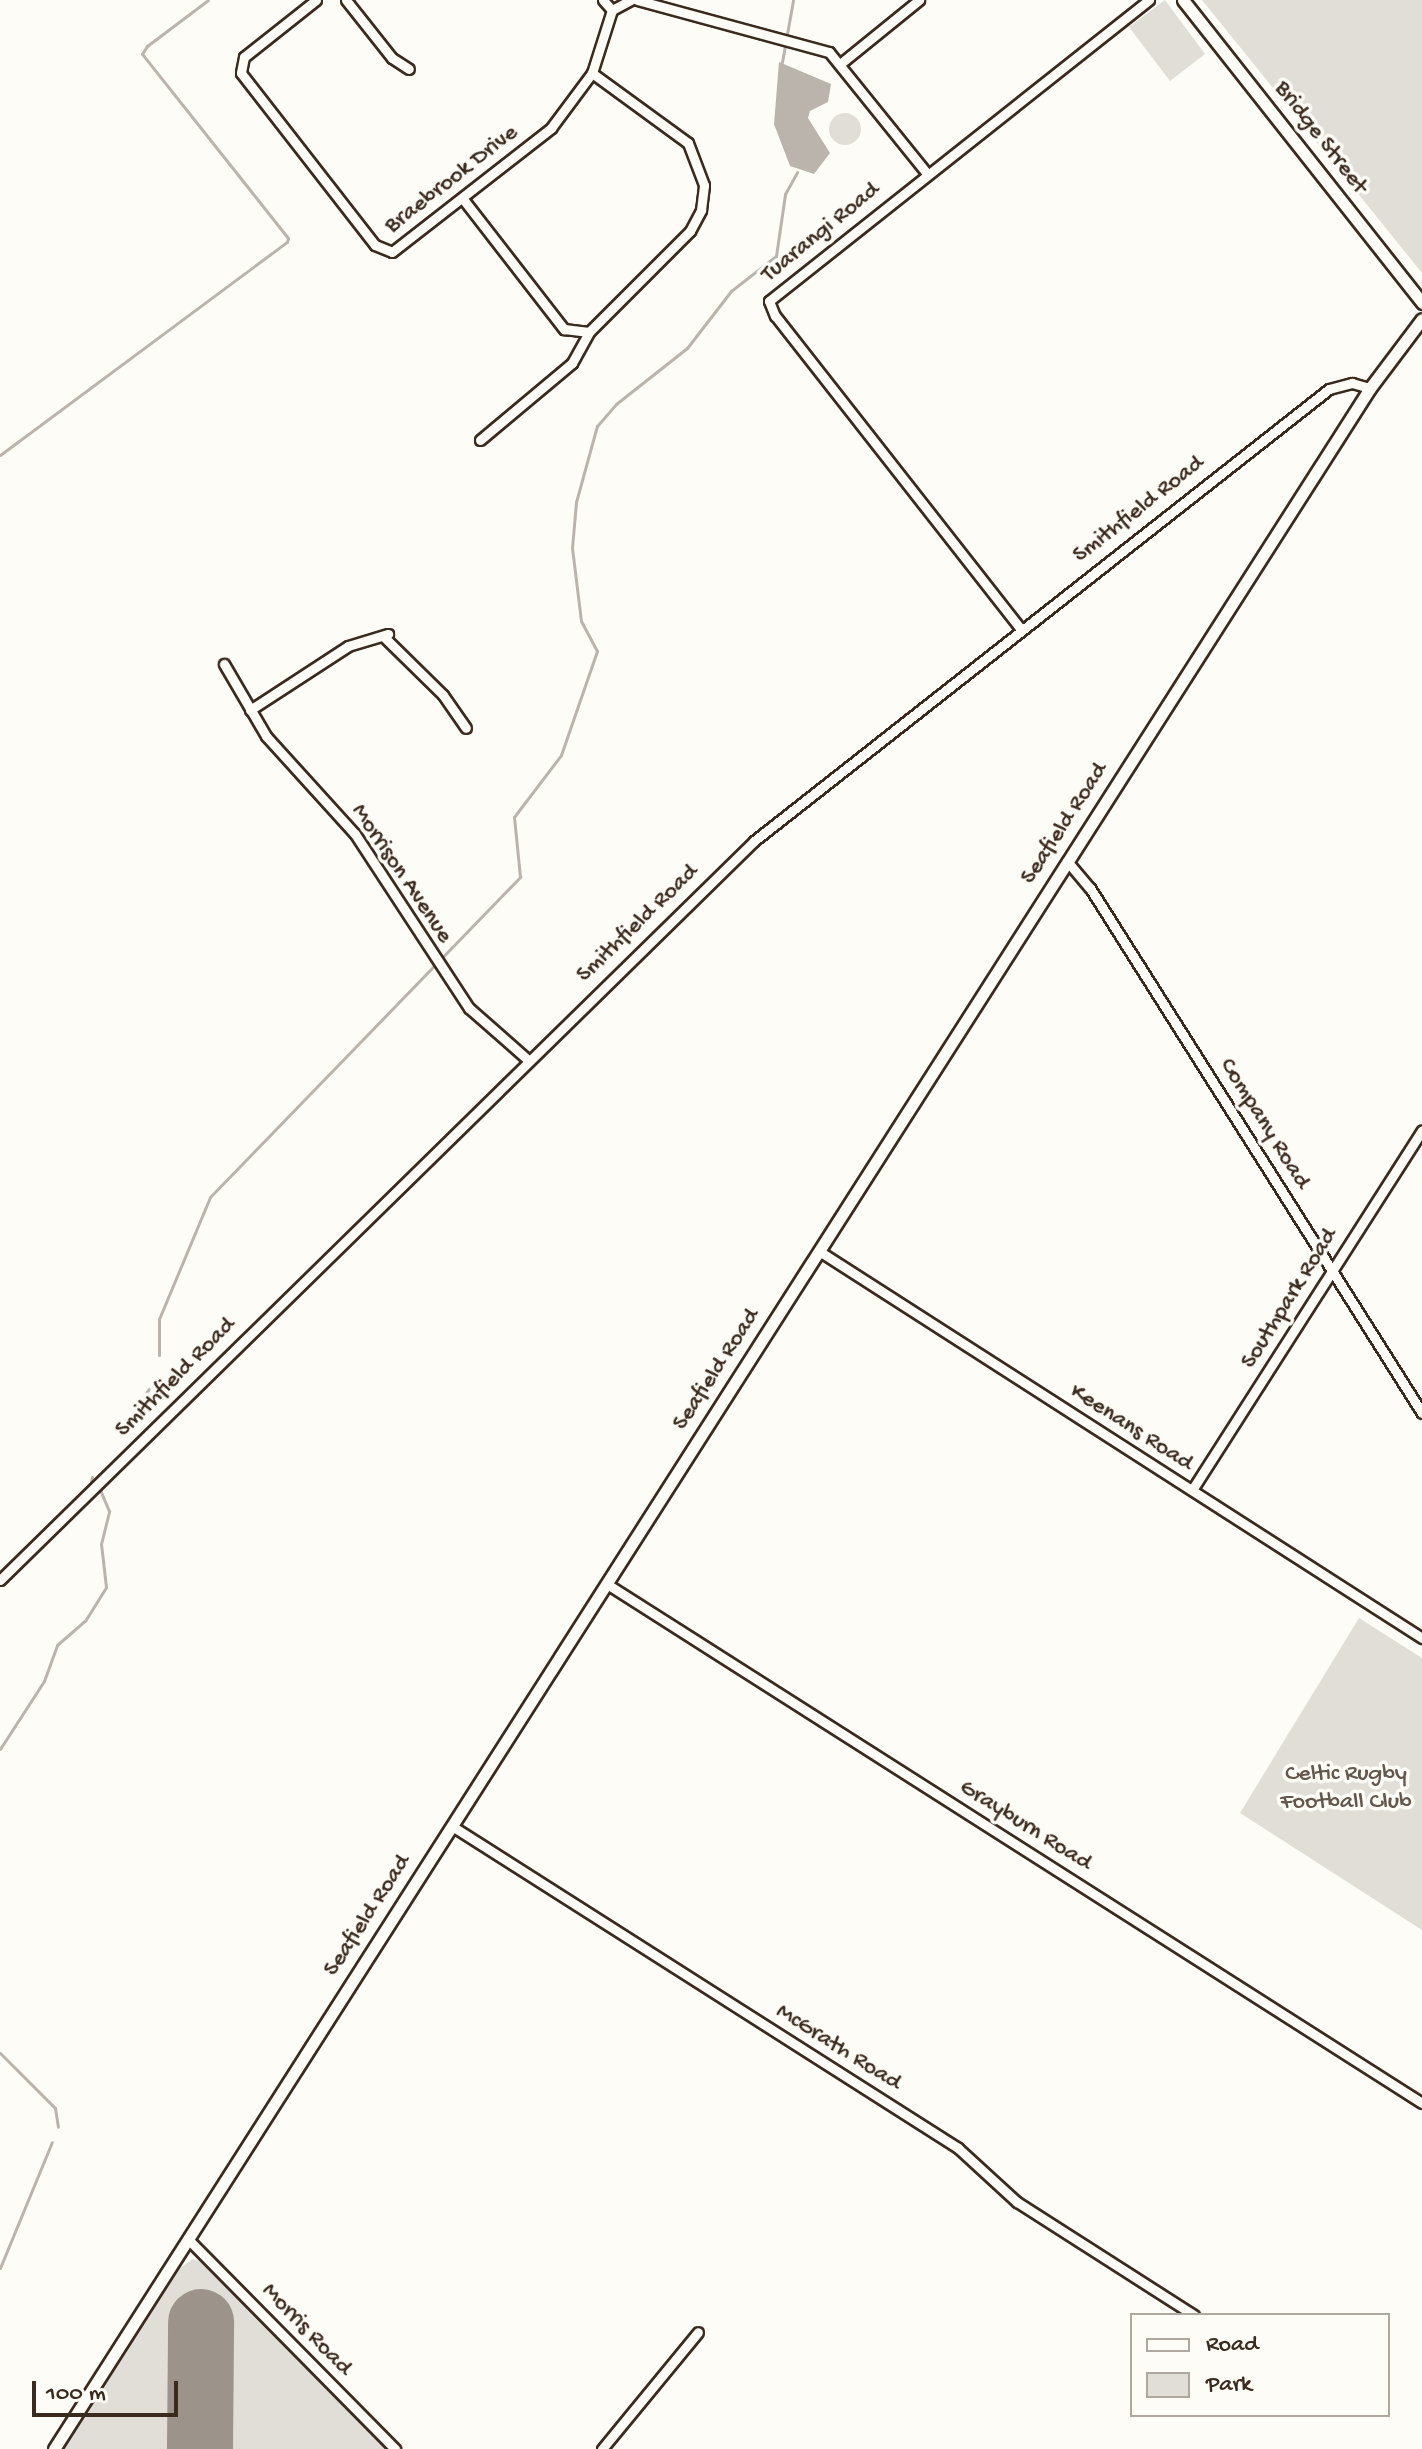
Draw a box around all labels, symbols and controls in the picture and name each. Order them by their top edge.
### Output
street label: Bridge Street [1267,76,1373,200]
street label: Braebrook Drive [380,119,524,241]
street label: Tuarangi Road [756,176,886,290]
street label: Smithfield Road [1068,450,1210,570]
street label: Seafield Road [1015,758,1115,890]
street label: Morrison Avenue [344,799,458,949]
street label: Smithfield Road [571,859,705,989]
street label: Company Road [1212,1053,1316,1195]
street label: Southpark Road [1235,1224,1345,1374]
street label: Seafield Road [667,1304,767,1436]
street label: Smithfield Road [110,1312,242,1444]
street label: Keenans Road [1064,1378,1198,1478]
park label: Celtic Rugby Football Club [1280,1761,1412,1817]
street label: Grayburn Road [953,1774,1097,1878]
street label: Seafield Road [318,1850,418,1982]
street label: McGrath Road [770,1998,906,2098]
street label: Morris Road [255,2277,357,2383]
legend [1130,2313,1390,2417]
text: Road [1206,2331,1258,2360]
scale bar [36,2365,182,2415]
text: Park [1206,2371,1252,2400]
text: 100 m [46,2380,106,2409]

